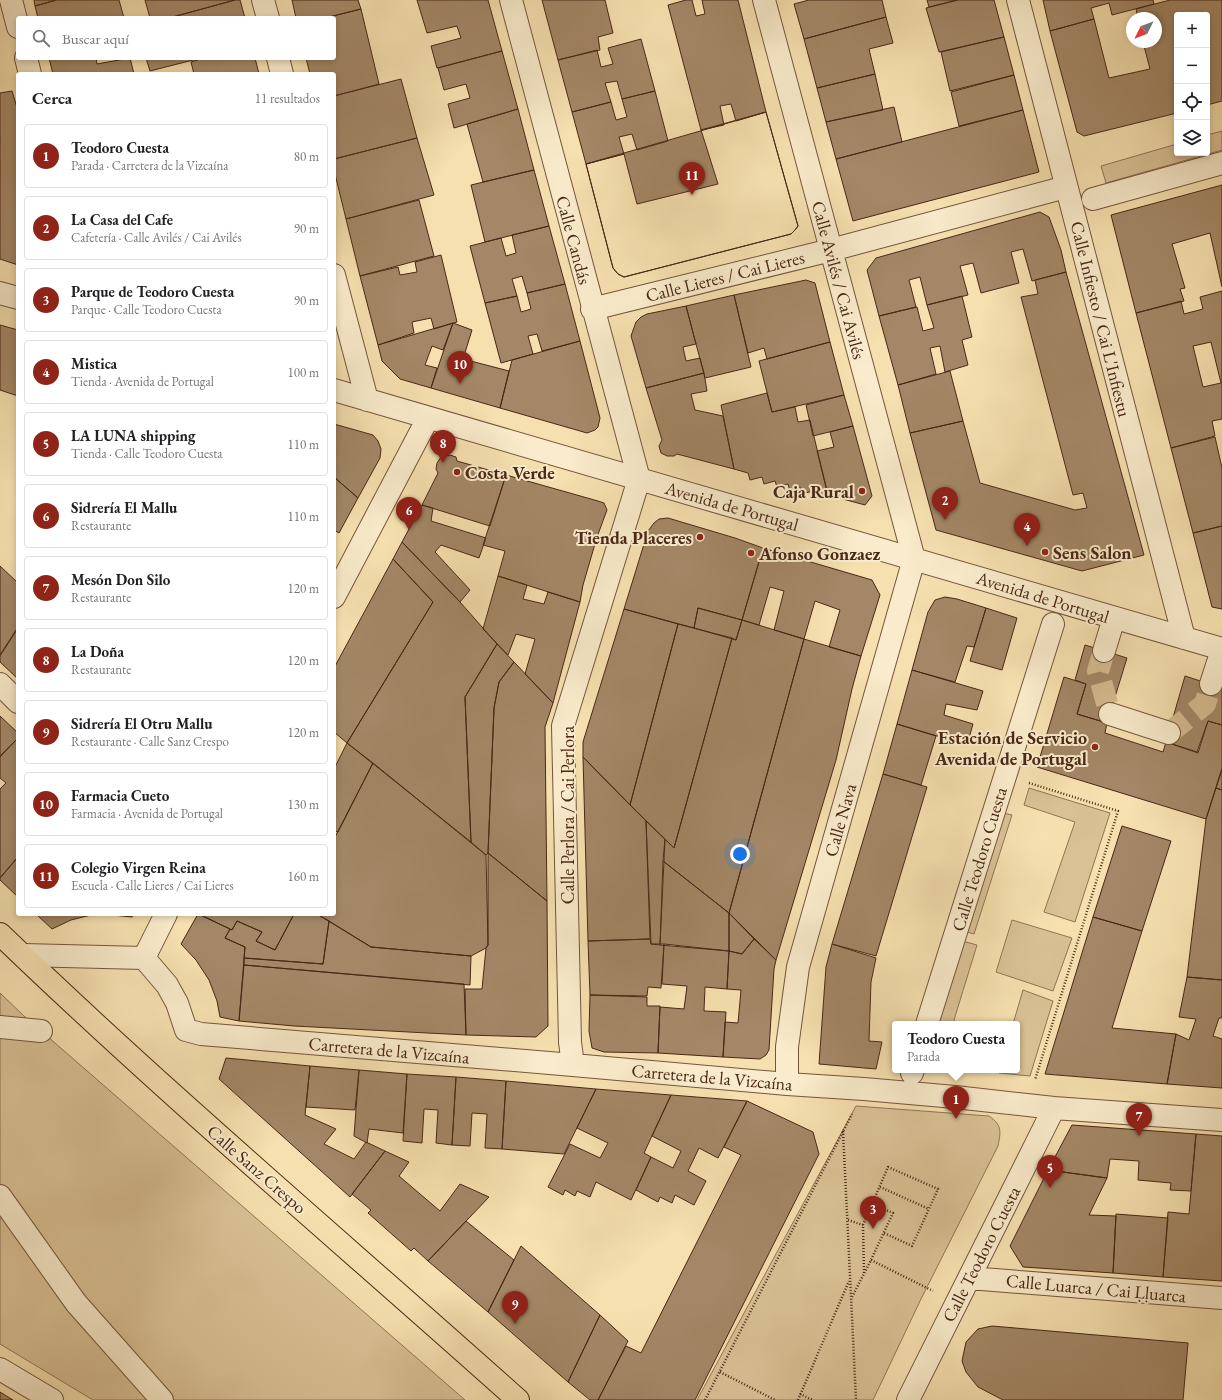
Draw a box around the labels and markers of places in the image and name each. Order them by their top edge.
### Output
pin: 11 [679,162,705,195]
pin: 10 [447,351,473,384]
pin: 8 [430,430,456,463]
place label: Costa Verde [465,461,555,484]
marker: Costa Verde [452,467,462,477]
place label: Caja Rural [773,480,854,503]
marker: Caja Rural [857,486,867,496]
pin: 2 [932,487,958,520]
pin: 6 [396,497,422,530]
pin: 4 [1014,513,1040,546]
place label: Tienda Placeres [575,526,692,549]
marker: Tienda Placeres [695,532,705,542]
place label: Sens Salon [1053,541,1131,564]
place label: Afonso Gonzaez [758,542,880,565]
marker: Sens Salon [1040,547,1050,557]
marker: Afonso Gonzaez [746,548,756,558]
place label: Estación de Servicio Avenida de Portugal [934,726,1087,770]
marker: Estación de Servicio Avenida de Portugal [1090,742,1100,752]
pin: 1 [943,1086,969,1119]
pin: 7 [1126,1103,1152,1136]
pin: 5 [1037,1155,1063,1188]
pin: 3 [860,1196,886,1229]
pin: 9 [502,1291,528,1324]

